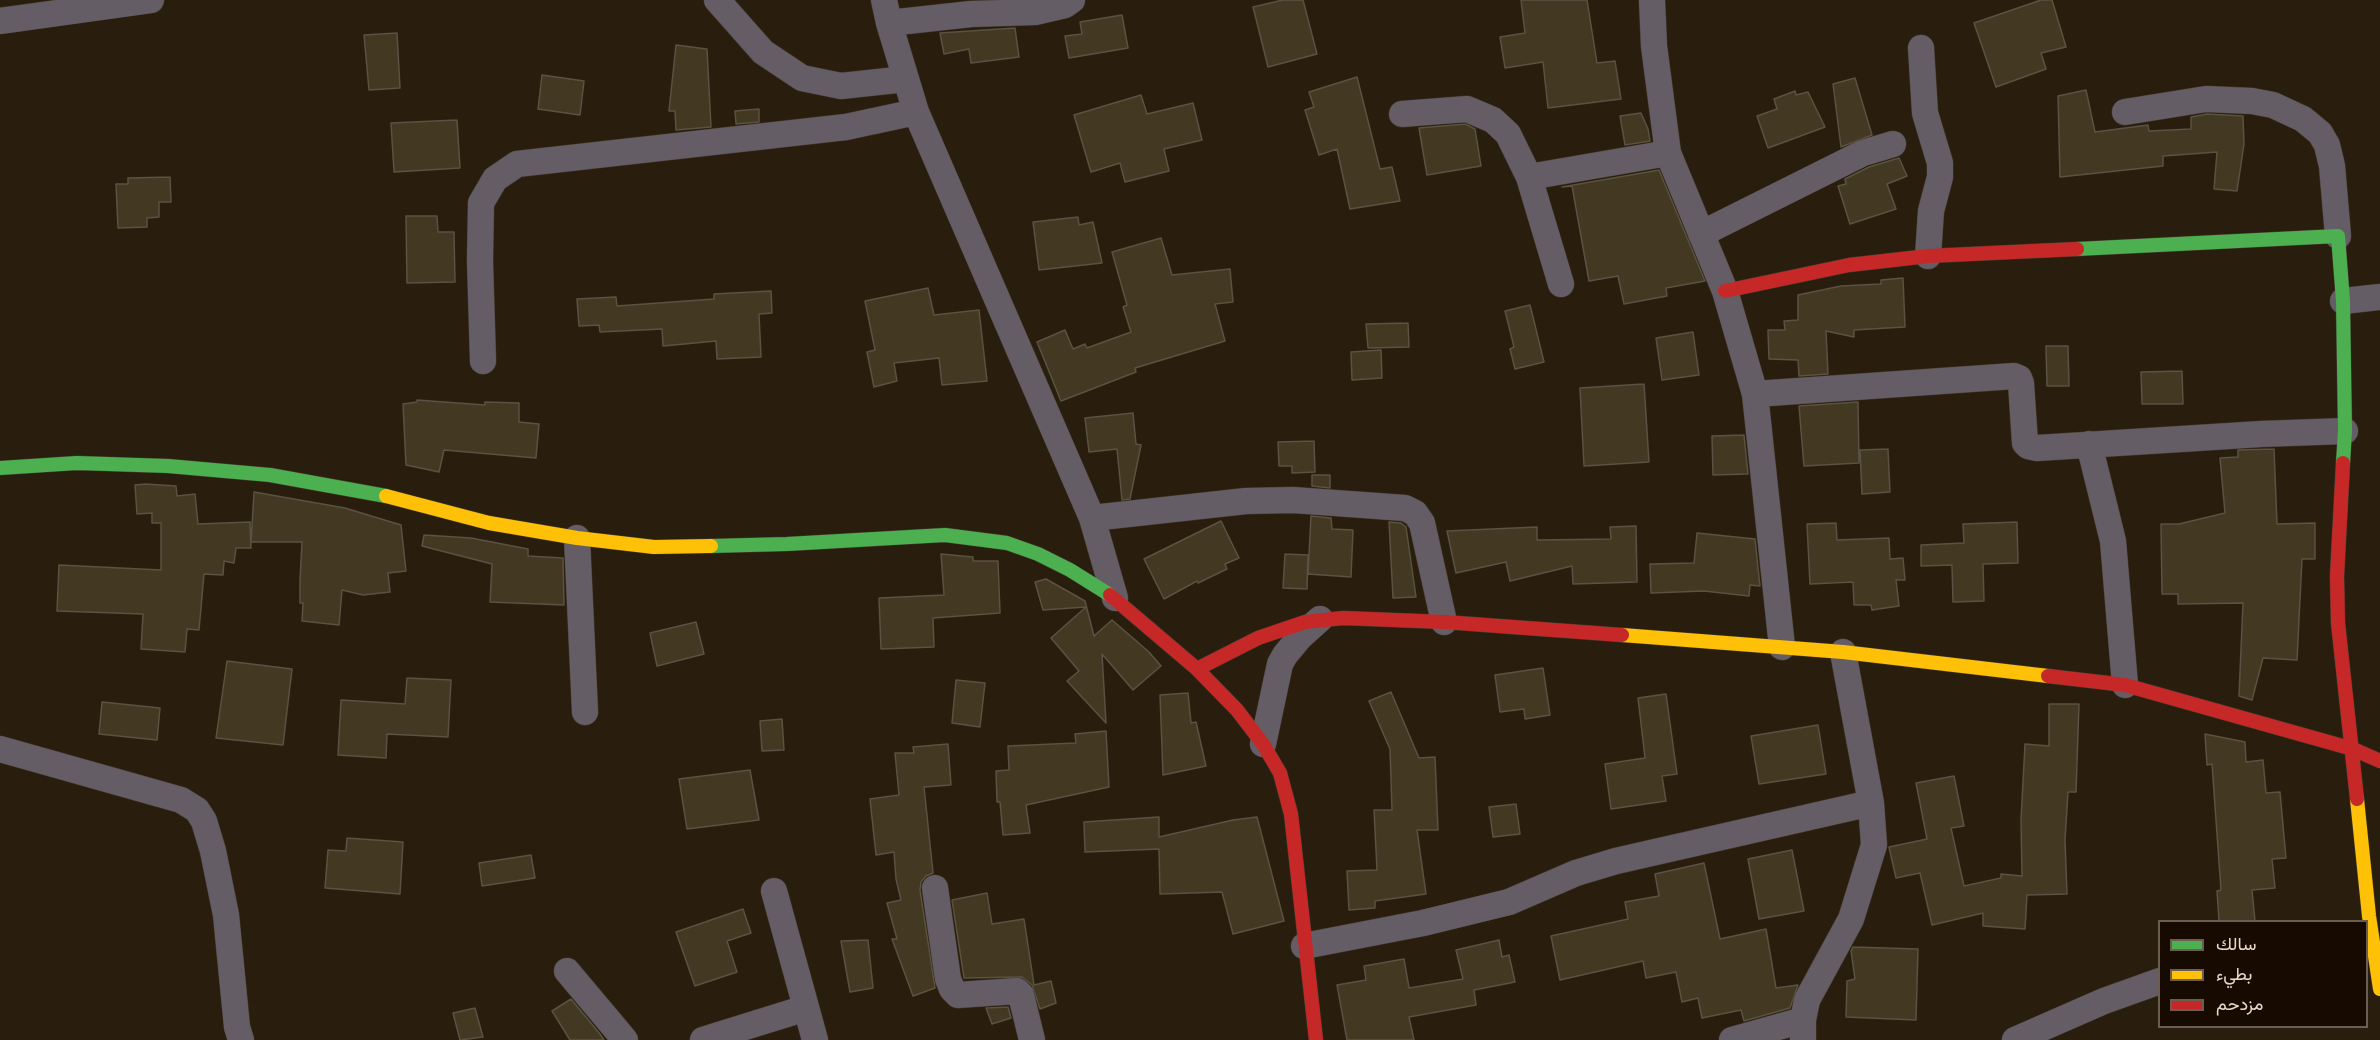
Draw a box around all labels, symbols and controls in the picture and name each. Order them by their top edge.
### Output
legend [2158,920,2368,1028]
text: سالك [2216,931,2256,956]
text: بطيء [2216,961,2252,986]
text: مزدحم [2216,991,2263,1016]

